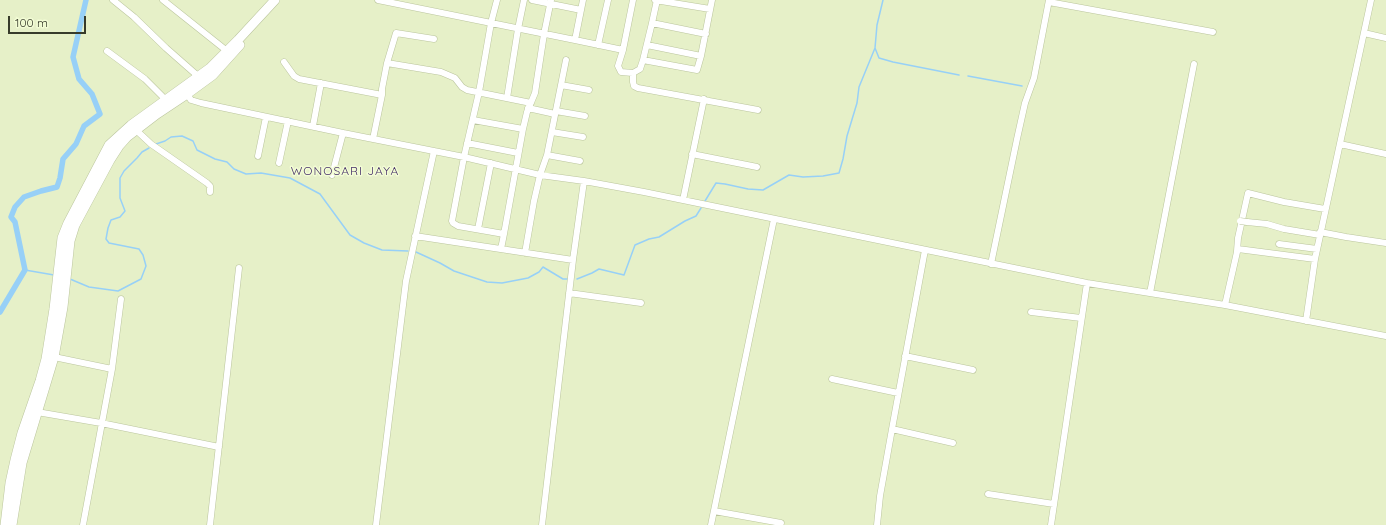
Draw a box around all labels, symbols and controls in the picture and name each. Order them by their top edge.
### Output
scale bar [10,8,88,34]
text: 100 m [15,15,48,30]
district label: WONOSARI JAYA [291,164,399,178]

